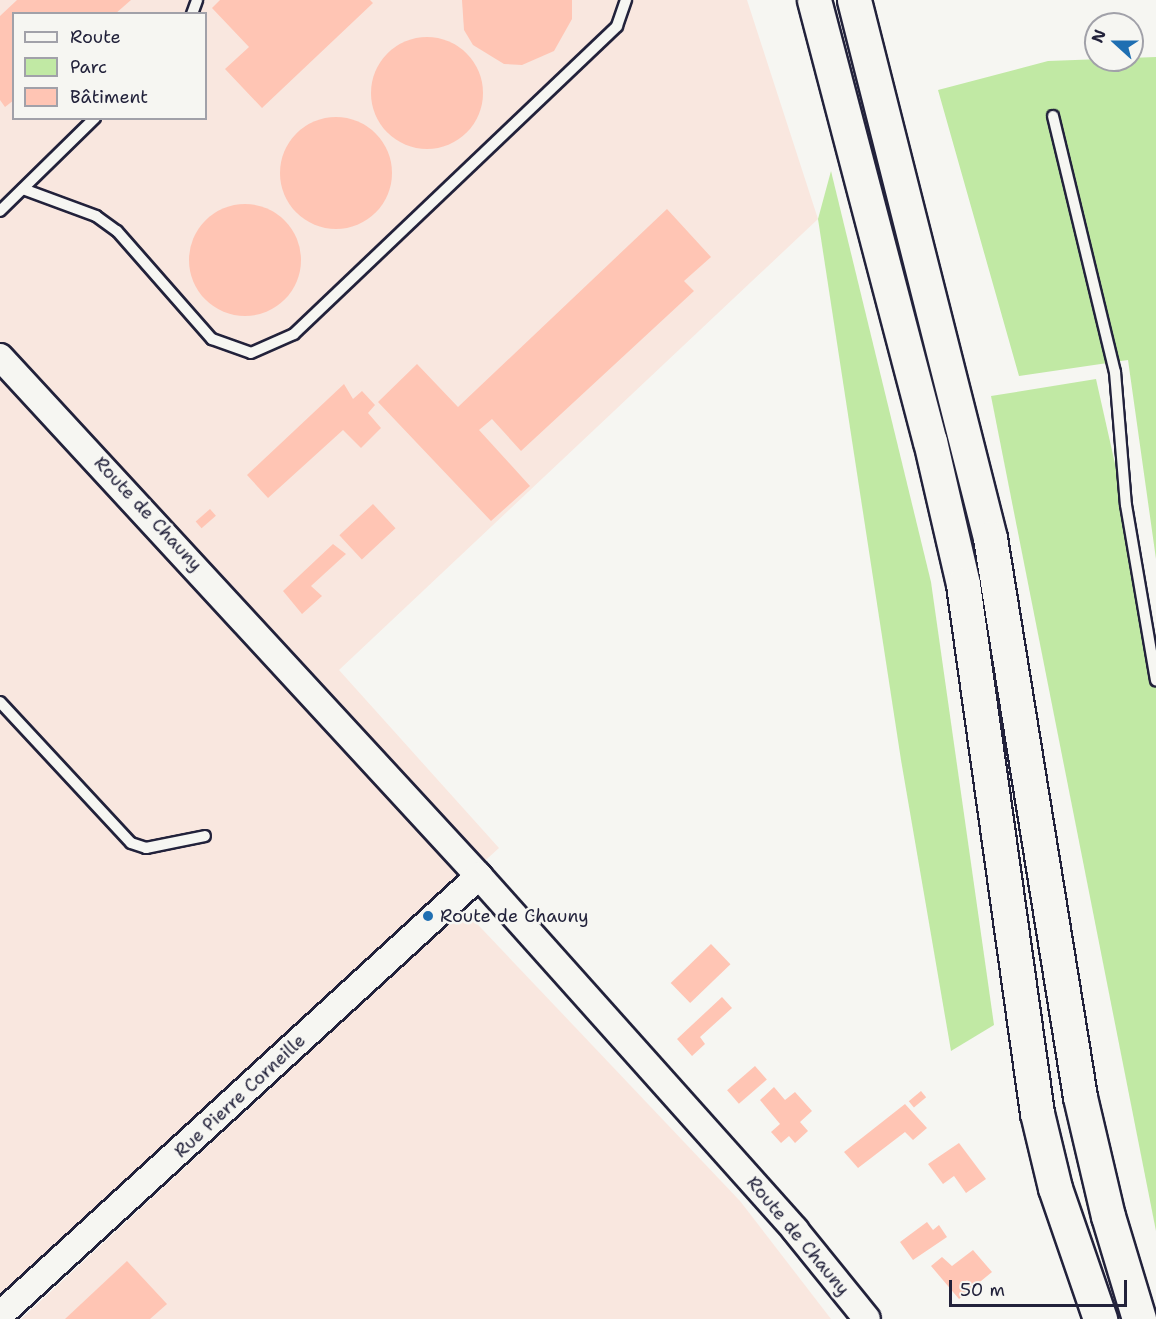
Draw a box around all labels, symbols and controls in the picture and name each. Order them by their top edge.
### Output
legend [12,12,207,120]
north arrow [1084,12,1144,72]
text: Route [70,25,121,49]
text: N [1087,26,1111,46]
text: Parc [70,55,107,79]
text: Bâtiment [70,85,148,109]
street label: Route de Chauny [89,452,207,576]
place label: Route de Chauny [440,905,589,927]
marker: Route de Chauny [421,909,435,923]
street label: Rue Pierre Corneille [170,1030,310,1162]
street label: Route de Chauny [742,1172,854,1300]
scale bar [952,1268,1130,1306]
text: 50 m [960,1278,1005,1302]

